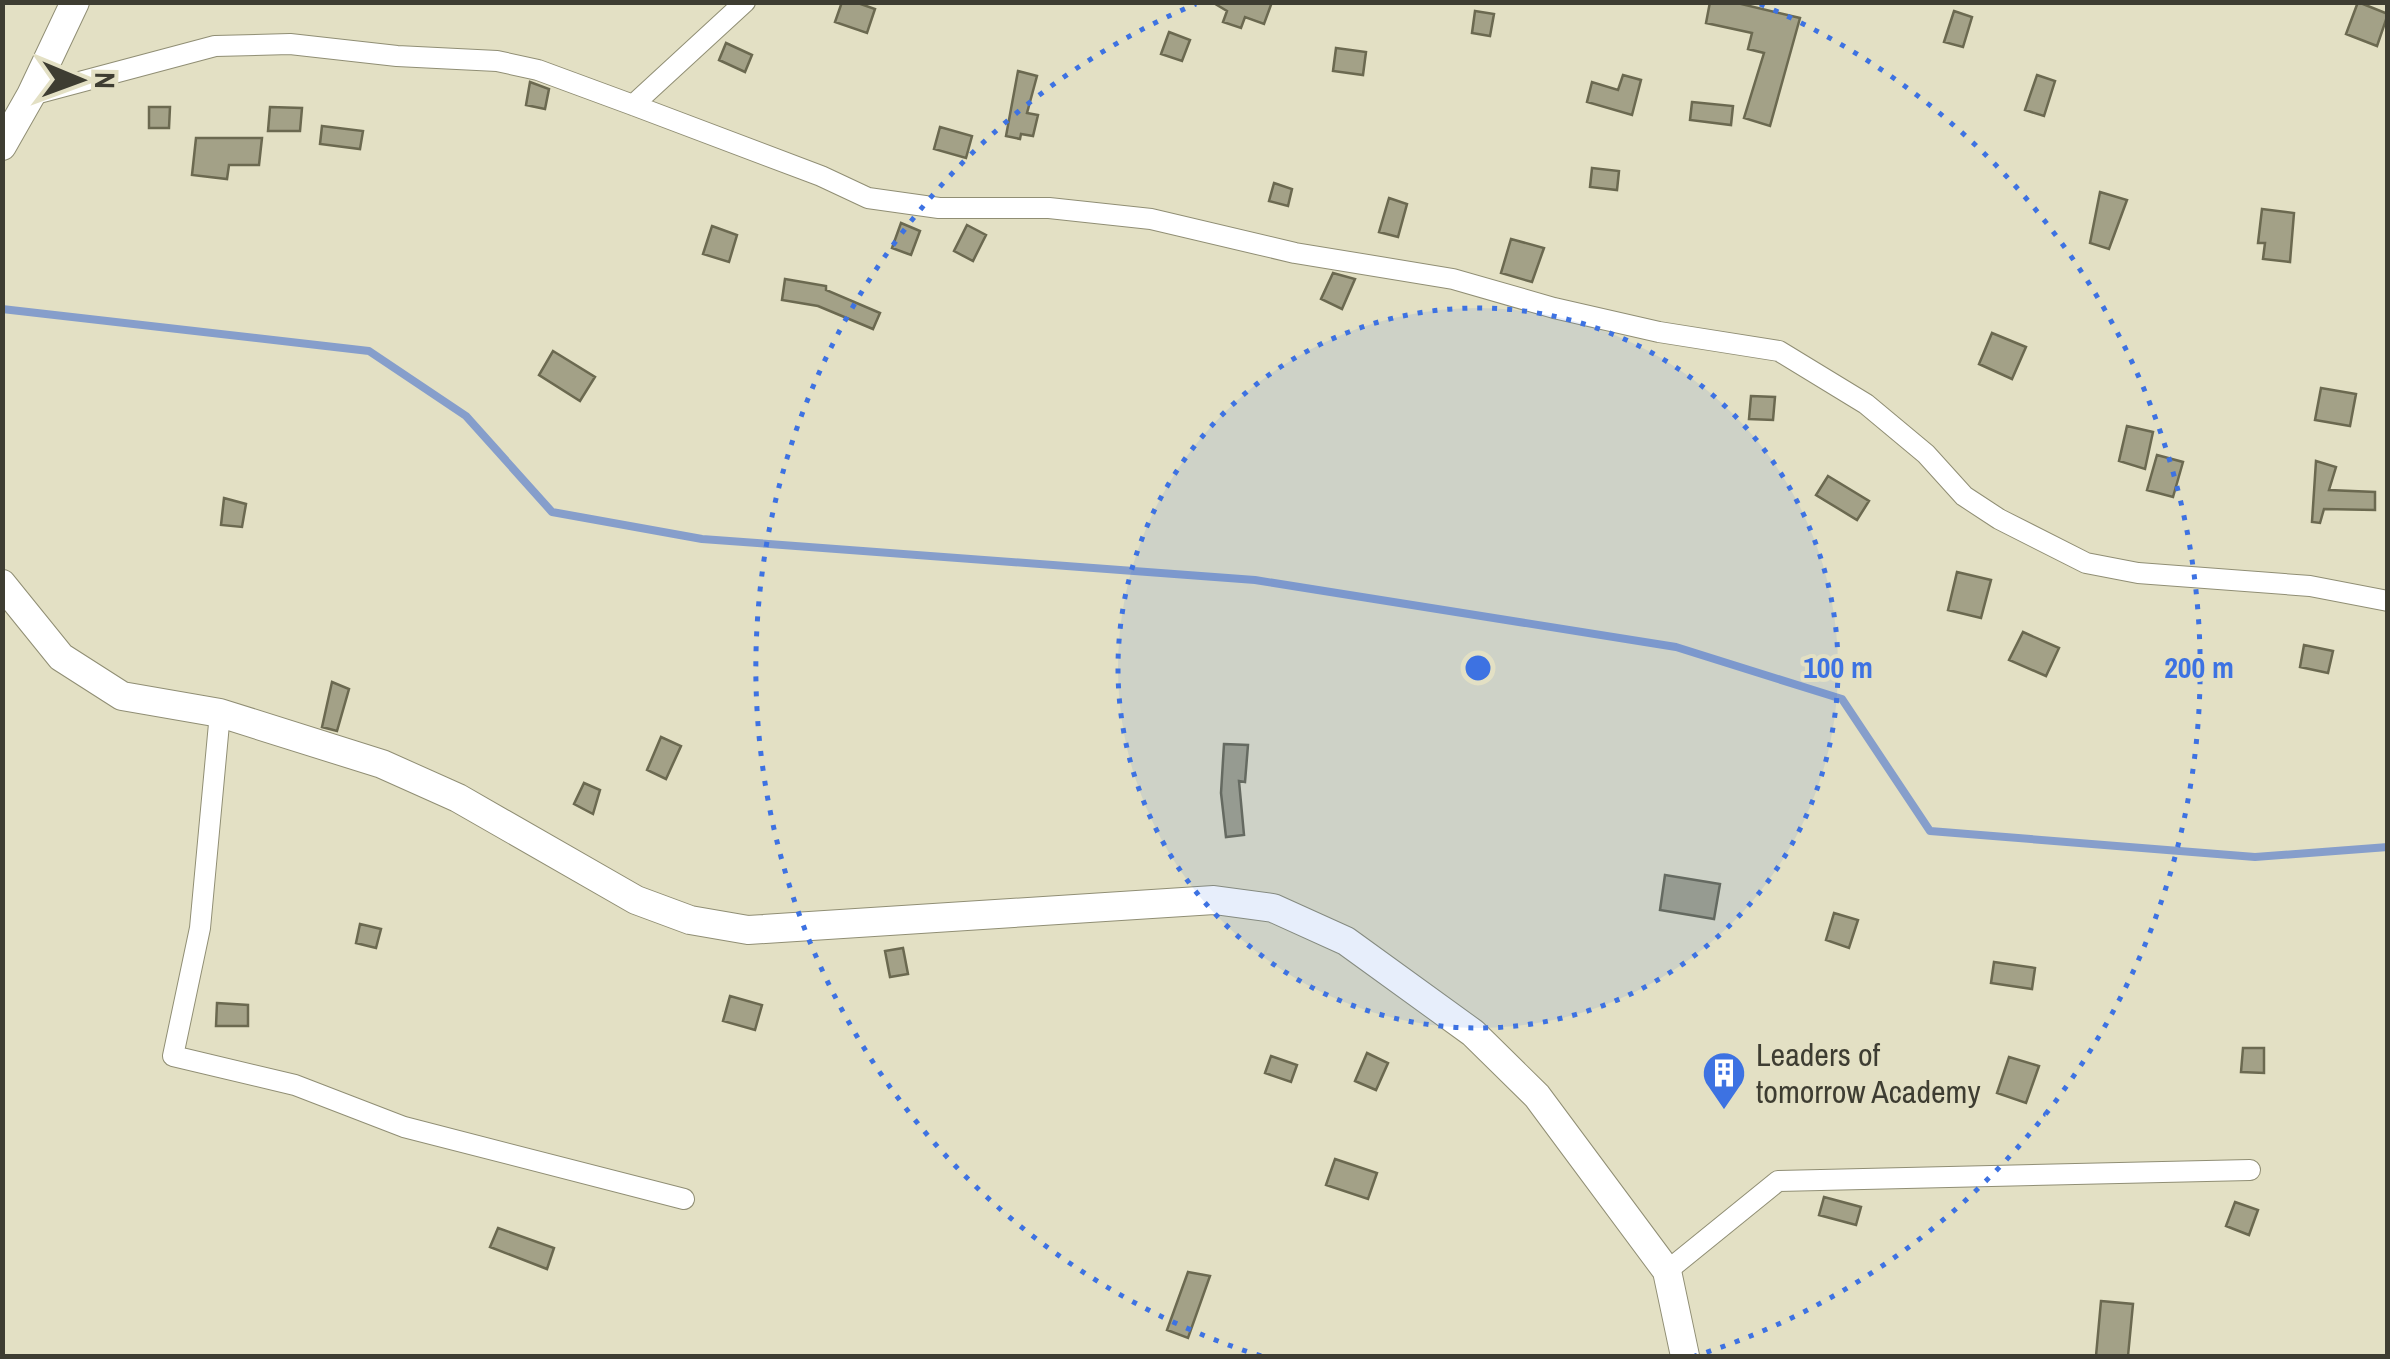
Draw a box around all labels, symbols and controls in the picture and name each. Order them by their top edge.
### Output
north arrow [30,30,130,130]
text: N [86,72,124,89]
text: 100 m [1803,647,1873,687]
text: 200 m [2164,647,2234,687]
centre of rings [1460,650,1496,686]
place label: Leaders of tomorrow Academy [1756,1033,1981,1113]
building icon: Leaders of tomorrow Academy [1701,1050,1747,1111]

